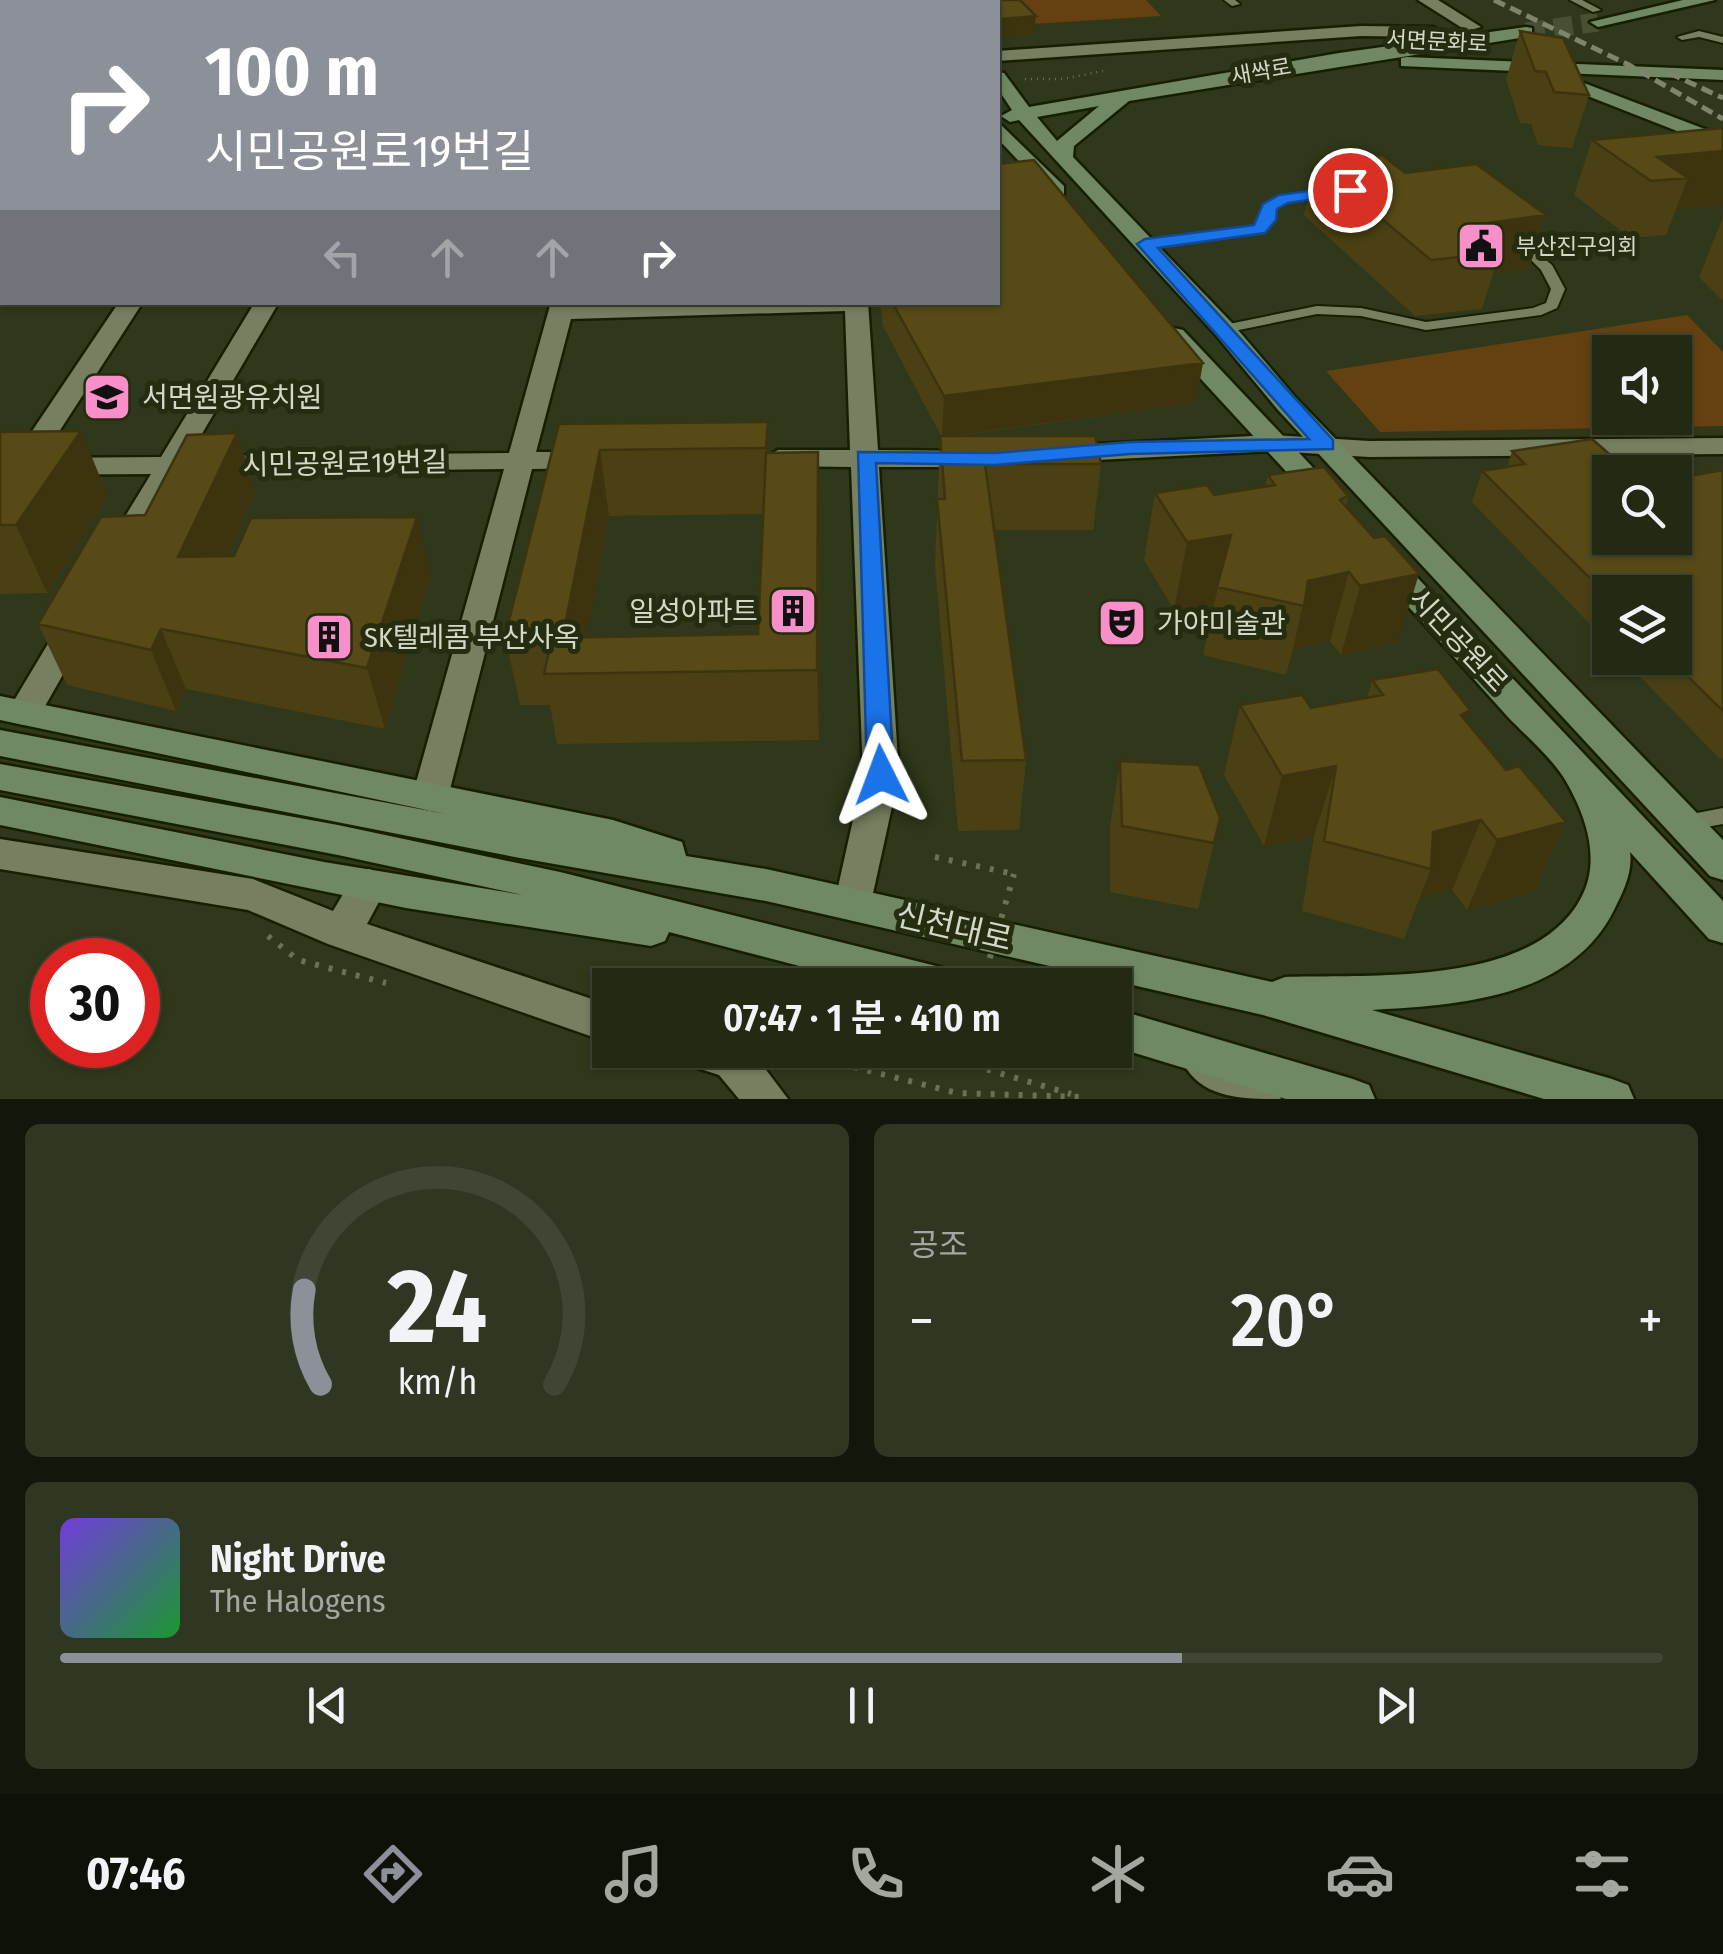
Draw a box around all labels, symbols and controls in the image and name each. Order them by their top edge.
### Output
street label: 서면문화로 [1386,25,1488,58]
text: 100 m [205,30,379,114]
icon: right [40,40,170,170]
street label: 새싹로 [1229,53,1293,90]
text: 시민공원로19번길 [205,125,534,179]
pin [1308,148,1393,233]
icon: arrive [1323,163,1378,218]
public building icon: 부산진구의회 [1455,220,1507,272]
icon: left [315,230,370,285]
icon: ahead [420,230,475,285]
icon: ahead [525,230,580,285]
icon: right [630,230,685,285]
place label: 부산진구의회 [1516,233,1637,260]
map controls [1592,335,1692,675]
button: sound [1592,335,1692,435]
school or university icon: 서면원광유치원 [81,371,133,423]
place label: 서면원광유치원 [142,381,322,414]
street label: 시민공원로19번길 [242,445,448,482]
button: search [1592,455,1692,555]
button: layers [1592,575,1692,675]
street label: 시민공원로 [1403,582,1515,699]
building icon: 일성아파트 [767,585,819,637]
place label: 일성아파트 [629,595,758,628]
theatre icon: 가야미술관 [1096,597,1148,649]
place label: 가야미술관 [1157,607,1286,640]
building icon: SK텔레콤 부산사옥 [303,611,355,663]
place label: SK텔레콤 부산사옥 [364,621,580,654]
position arrow [829,723,933,827]
street label: 신천대로 [892,895,1016,959]
speed limit sign: 30 [30,938,160,1068]
text: 07:47 · 1 분 · 410 m [723,995,1001,1041]
text: 공조 [909,1226,968,1264]
text: 24 [386,1245,487,1370]
text: 20° [1231,1276,1341,1366]
text: − [909,1288,934,1354]
text: + [1638,1288,1663,1354]
text: km/h [397,1361,477,1403]
text: Night Drive [210,1536,386,1582]
text: The Halogens [210,1582,386,1620]
icon: previous [300,1678,355,1733]
icon: pause [834,1678,889,1733]
icon: next [1368,1678,1423,1733]
icon: directions [358,1839,428,1909]
icon: music [599,1839,669,1909]
icon: phone [841,1839,911,1909]
icon: climate [1083,1839,1153,1909]
icon: car [1325,1839,1395,1909]
icon: filters [1567,1839,1637,1909]
text: 07:46 [86,1847,186,1901]

